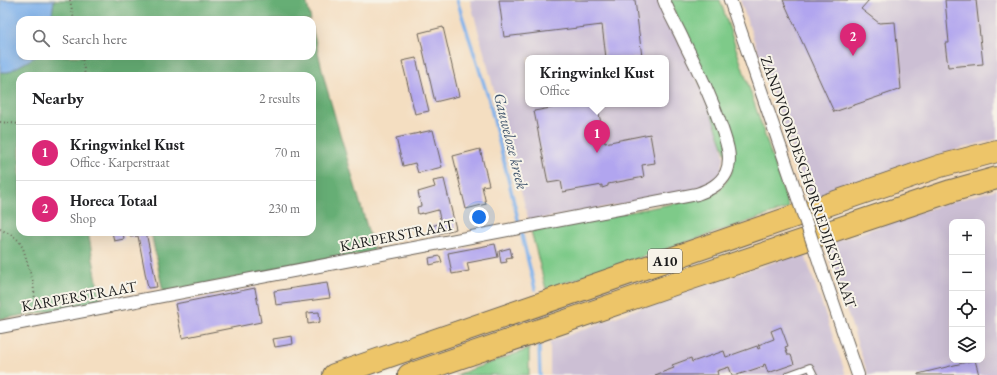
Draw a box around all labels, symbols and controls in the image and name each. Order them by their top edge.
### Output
search box [16,16,316,60]
pin: 2 [840,23,866,56]
icon: search [30,27,52,49]
text: Search here [62,29,127,48]
street label: ZANDVOORDESCHORREDIJKSTRAAT [757,53,862,312]
popup [525,55,669,107]
text: Kringwinkel Kust [540,63,654,82]
text: Office [540,82,570,99]
text: Nearby [32,87,84,109]
text: 2 results [259,90,300,107]
water label: Gauweloze kreek [489,91,533,192]
pin: 1 [584,120,610,153]
text: Kringwinkel Kust [70,135,185,154]
text: 1 [42,144,48,161]
text: 70 m [275,144,300,161]
text: Office · Karperstraat [70,154,170,171]
text: Horeca Totaal [70,191,157,210]
text: 2 [42,200,48,217]
text: 230 m [269,200,300,217]
your location [469,207,489,227]
text: Shop [70,210,96,227]
street label: KARPERSTRAAT [338,214,457,255]
map controls [949,219,985,363]
button: + [949,219,985,255]
road number: A10 [648,249,682,273]
button: − [949,255,985,291]
street label: KARPERSTRAAT [20,276,139,315]
button: locate [949,291,985,327]
button: layers [949,327,985,363]

